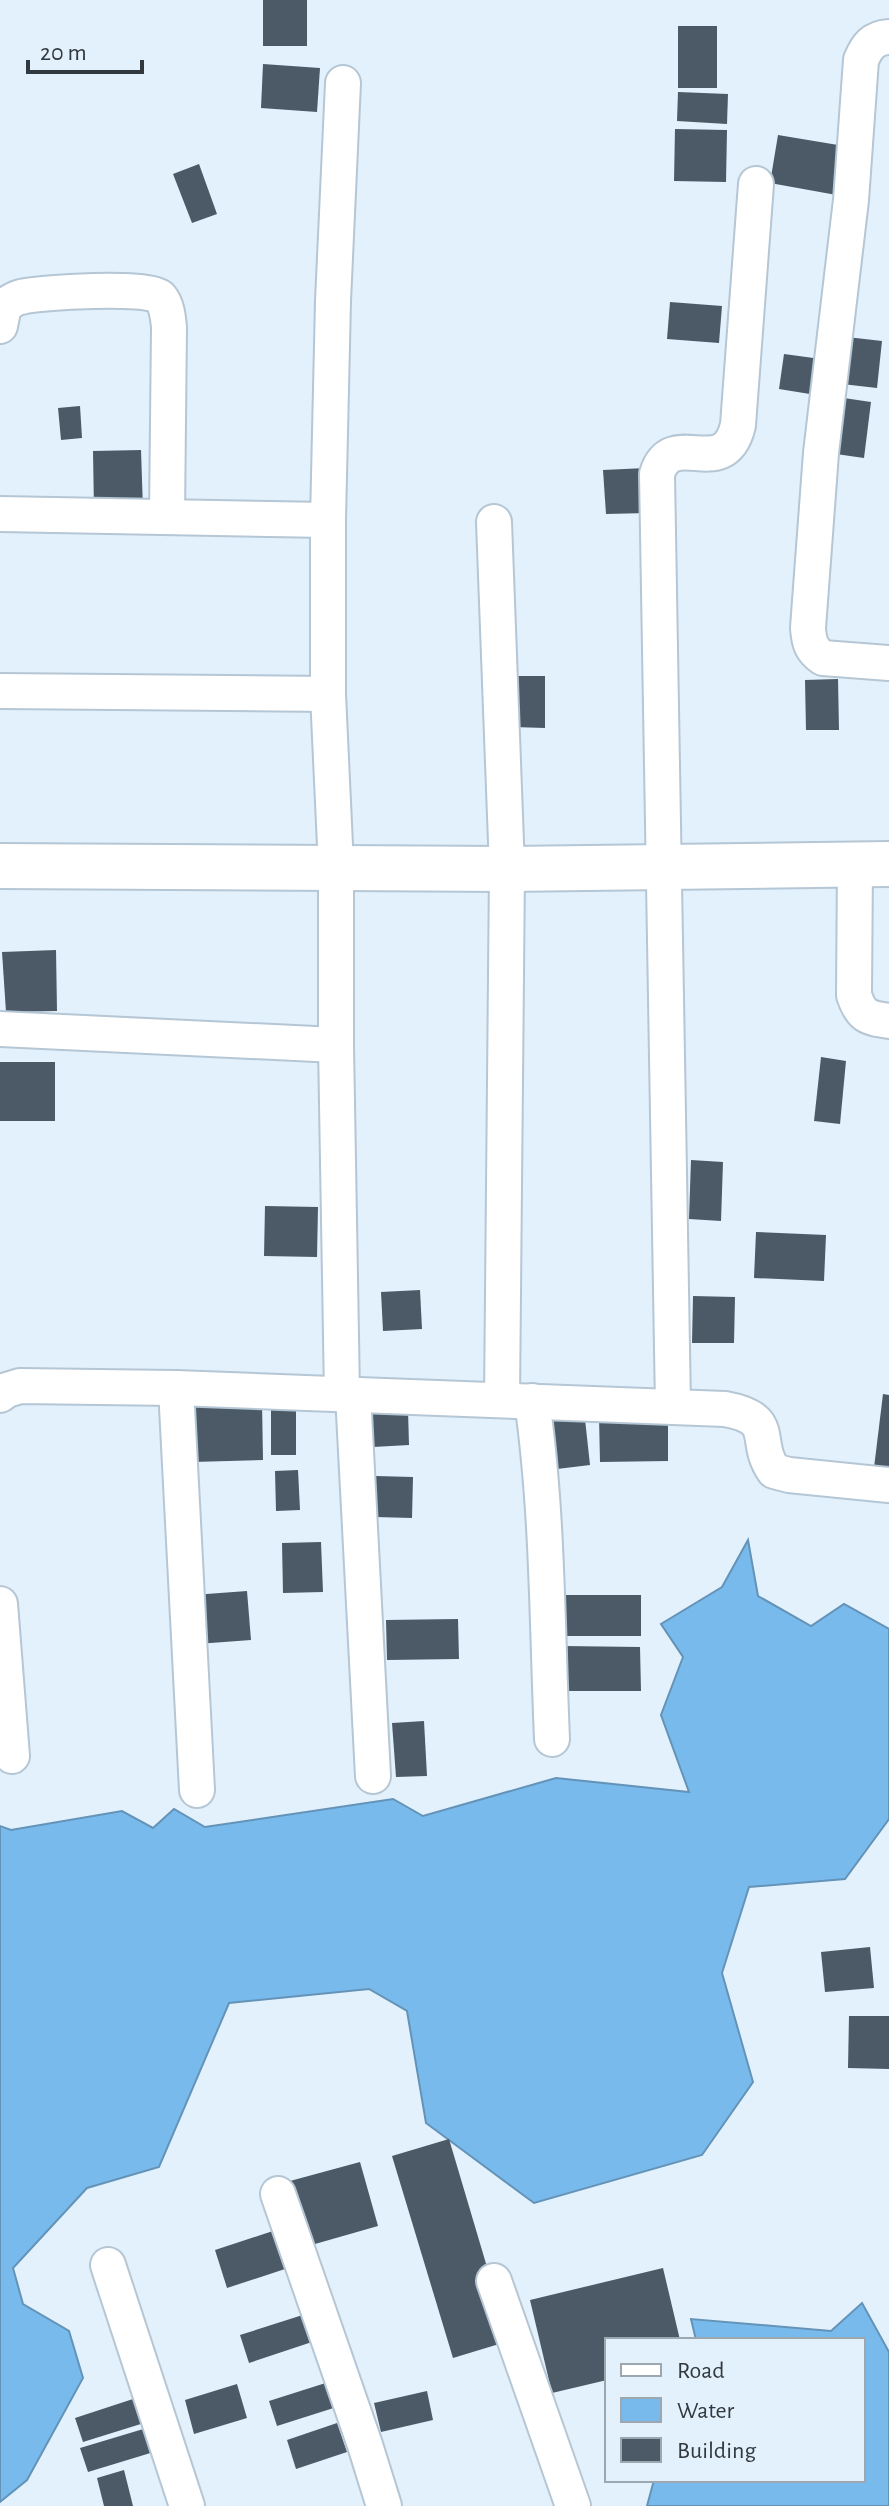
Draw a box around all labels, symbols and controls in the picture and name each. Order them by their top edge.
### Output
scale bar [28,24,142,74]
text: 20 m [40,41,87,65]
legend [605,2338,865,2482]
text: Road [677,2359,725,2383]
text: Water [677,2399,735,2423]
text: Building [677,2439,756,2463]

